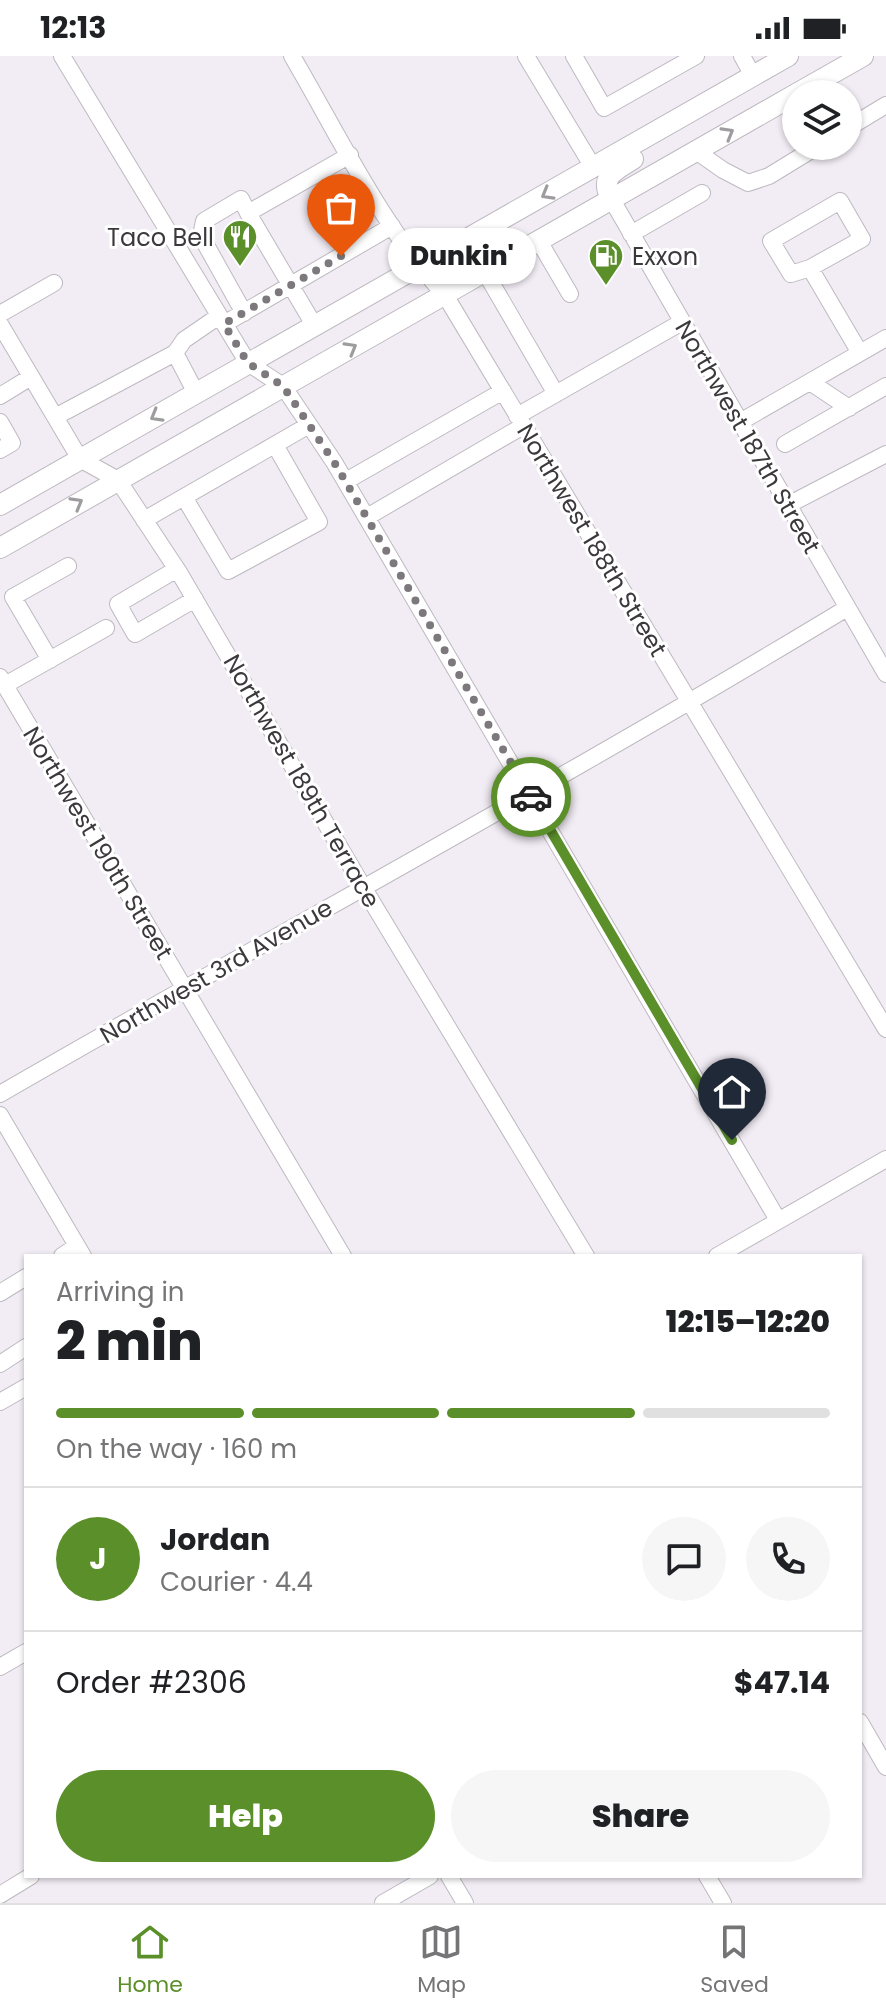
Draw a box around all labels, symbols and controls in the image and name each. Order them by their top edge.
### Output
text: 12:13 [40,6,106,49]
map controls [782,80,862,160]
button: layers [782,80,862,160]
one-way arrow [719,127,733,143]
pin [307,174,375,256]
one-way arrow [541,184,555,199]
icon: bag [319,186,363,230]
restaurant icon: Taco Bell [221,218,259,268]
place label: Taco Bell [107,221,214,254]
callout: Dunkin' [389,228,537,284]
fuel station icon: Exxon [587,237,625,287]
text: Dunkin' [410,238,514,274]
place label: Exxon [632,240,698,273]
street label: Northwest 187th Street [668,314,828,560]
one-way arrow [342,342,357,358]
one-way arrow [150,406,165,422]
street label: Northwest 188th Street [509,417,675,663]
one-way arrow [68,497,83,513]
street label: Northwest 189th Terrace [216,648,388,914]
street label: Northwest 190th Street [15,720,181,966]
courier [491,757,571,837]
icon: car [509,775,553,819]
street label: Northwest 3rd Avenue [94,891,338,1051]
pin [698,1058,766,1140]
icon: home [710,1070,754,1114]
text: Arriving in [56,1274,185,1310]
text: 12:15–12:20 [666,1300,830,1343]
text: 2 min [56,1305,203,1378]
text: On the way · 160 m [56,1431,297,1467]
button: chat [642,1517,726,1601]
button: phone [746,1517,830,1601]
text: Jordan [160,1518,270,1561]
text: J [89,1537,107,1580]
text: Courier · 4.4 [160,1564,313,1600]
text: Order #2306 [56,1661,247,1704]
text: $47.14 [734,1661,830,1704]
button: Help [56,1770,435,1862]
button: Share [451,1770,830,1862]
tab: Home [117,1920,183,2001]
tab: Map [417,1920,466,2001]
tab: Saved [700,1920,769,2001]

